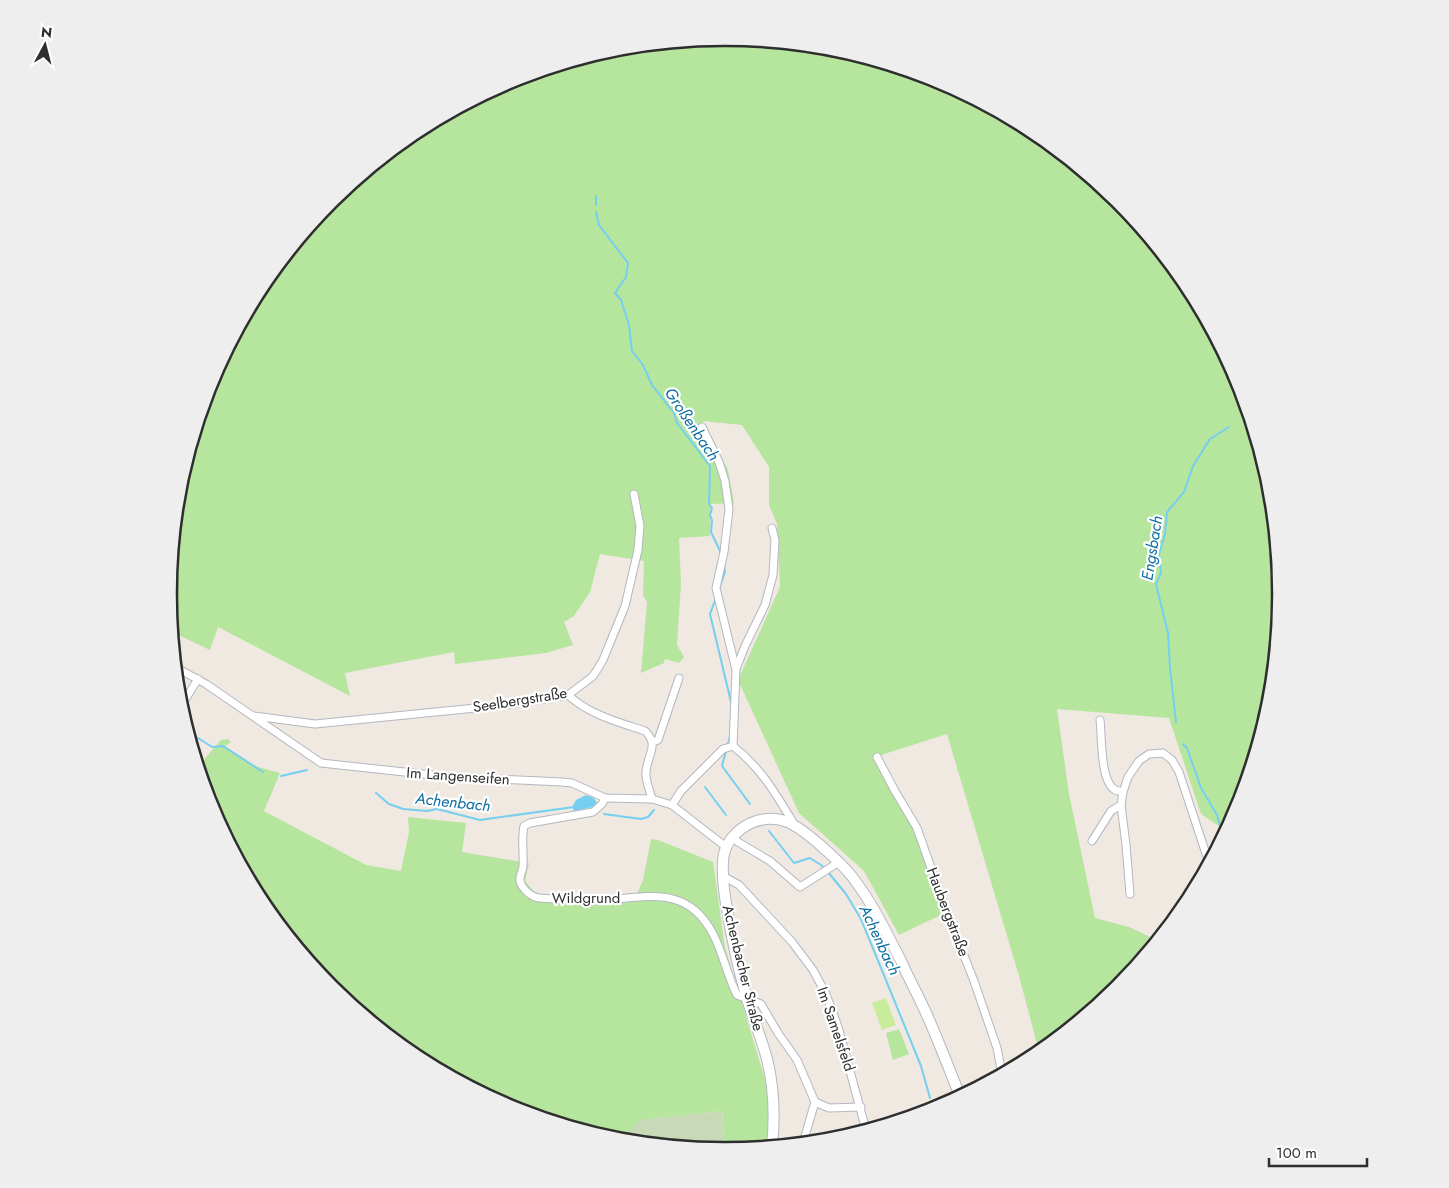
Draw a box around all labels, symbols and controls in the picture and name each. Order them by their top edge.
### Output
north arrow [20,20,70,70]
text: N [40,21,53,43]
water label: Großenbach [659,383,725,465]
water label: Engsbach [1136,514,1168,582]
street label: Seelbergstraße [471,682,569,718]
street label: Im Langenseifen [406,761,510,791]
water label: Achenbach [413,787,492,817]
street label: Haubergstraße [921,864,975,960]
street label: Wildgrund [552,887,620,909]
water label: Achenbach [853,900,906,979]
street label: Achenbacher Straße [717,903,769,1034]
street label: Im Samelsfeld [811,984,861,1074]
scale bar [1269,1136,1366,1168]
text: 100 m [1276,1142,1317,1164]

